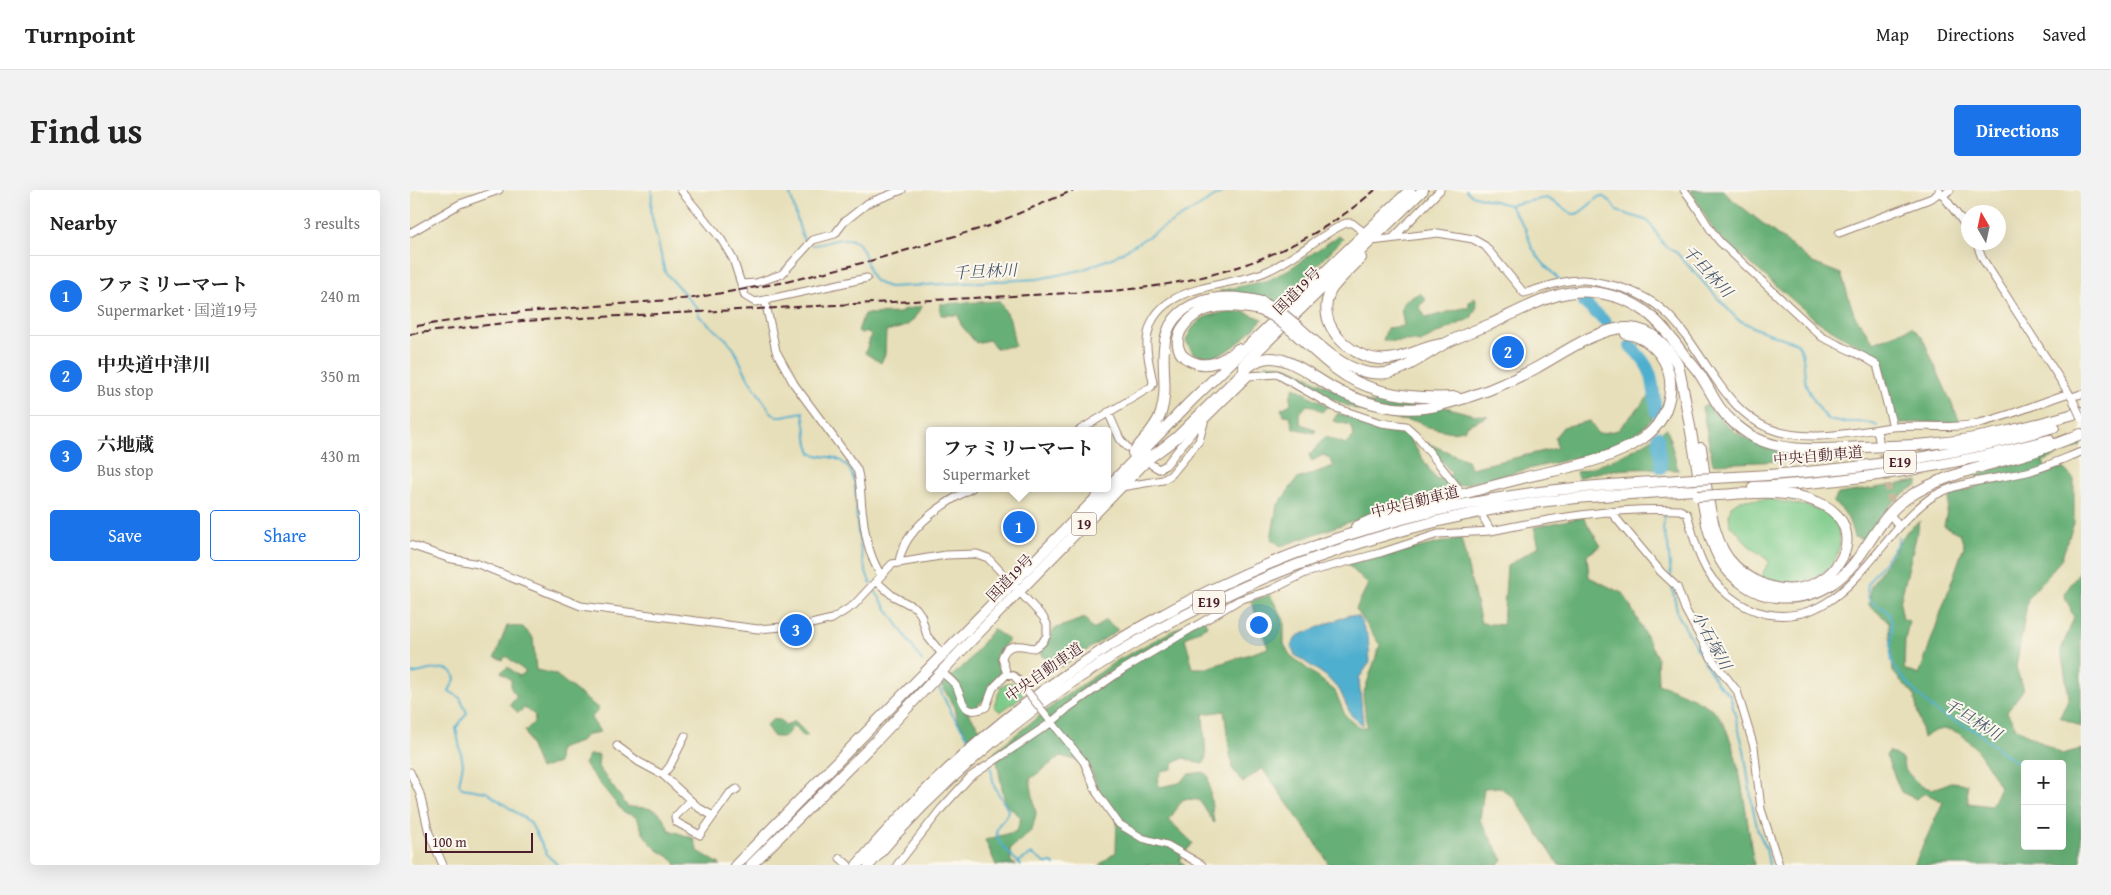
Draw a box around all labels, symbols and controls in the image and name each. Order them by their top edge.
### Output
text: Turnpoint [25,17,135,52]
text: Map [1876,21,1909,48]
text: Directions [1937,21,2014,48]
text: Saved [2042,21,2086,48]
text: Find us [30,105,143,156]
button: Directions [1954,105,2081,156]
north arrow [1961,205,2006,250]
text: Nearby [50,207,117,238]
text: 3 results [303,211,360,235]
water label: 千旦林川 [1677,239,1740,304]
water label: 千旦林川 [952,257,1020,285]
street label: 国道19号 [1268,262,1325,319]
text: ファミリーマート [97,270,249,298]
text: 1 [62,284,70,308]
text: 240 m [320,284,360,308]
text: Supermarket · 国道19号 [97,298,258,322]
pin: 2 [1492,333,1524,371]
text: 中央道中津川 [97,350,211,378]
text: 2 [62,364,70,388]
text: 350 m [320,364,360,388]
text: Bus stop [97,378,153,402]
popup [926,427,1111,492]
text: 六地蔵 [97,430,154,458]
text: ファミリーマート [943,434,1094,462]
street label: 中央自動車道 [1772,441,1864,470]
text: 3 [62,444,70,468]
text: 430 m [320,444,360,468]
road number: E19 [1884,450,1916,474]
text: Bus stop [97,458,153,482]
text: Supermarket [943,462,1030,486]
street label: 中央自動車道 [1369,480,1461,523]
pin: 1 [1003,508,1035,546]
button: Save [50,510,200,561]
button: Share [210,510,360,561]
road number: 19 [1072,512,1096,536]
street label: 国道19号 [981,549,1038,606]
road number: E19 [1193,591,1225,614]
water label: 小石塚川 [1686,606,1739,676]
pin: 3 [780,611,812,649]
your location [1246,612,1272,638]
street label: 中央自動車道 [1001,637,1087,706]
water label: 千旦林川 [1939,692,2008,747]
map controls [2021,760,2066,850]
button: + [2021,760,2066,805]
button: − [2021,805,2066,850]
scale bar [425,830,532,853]
text: 100 m [432,832,467,852]

